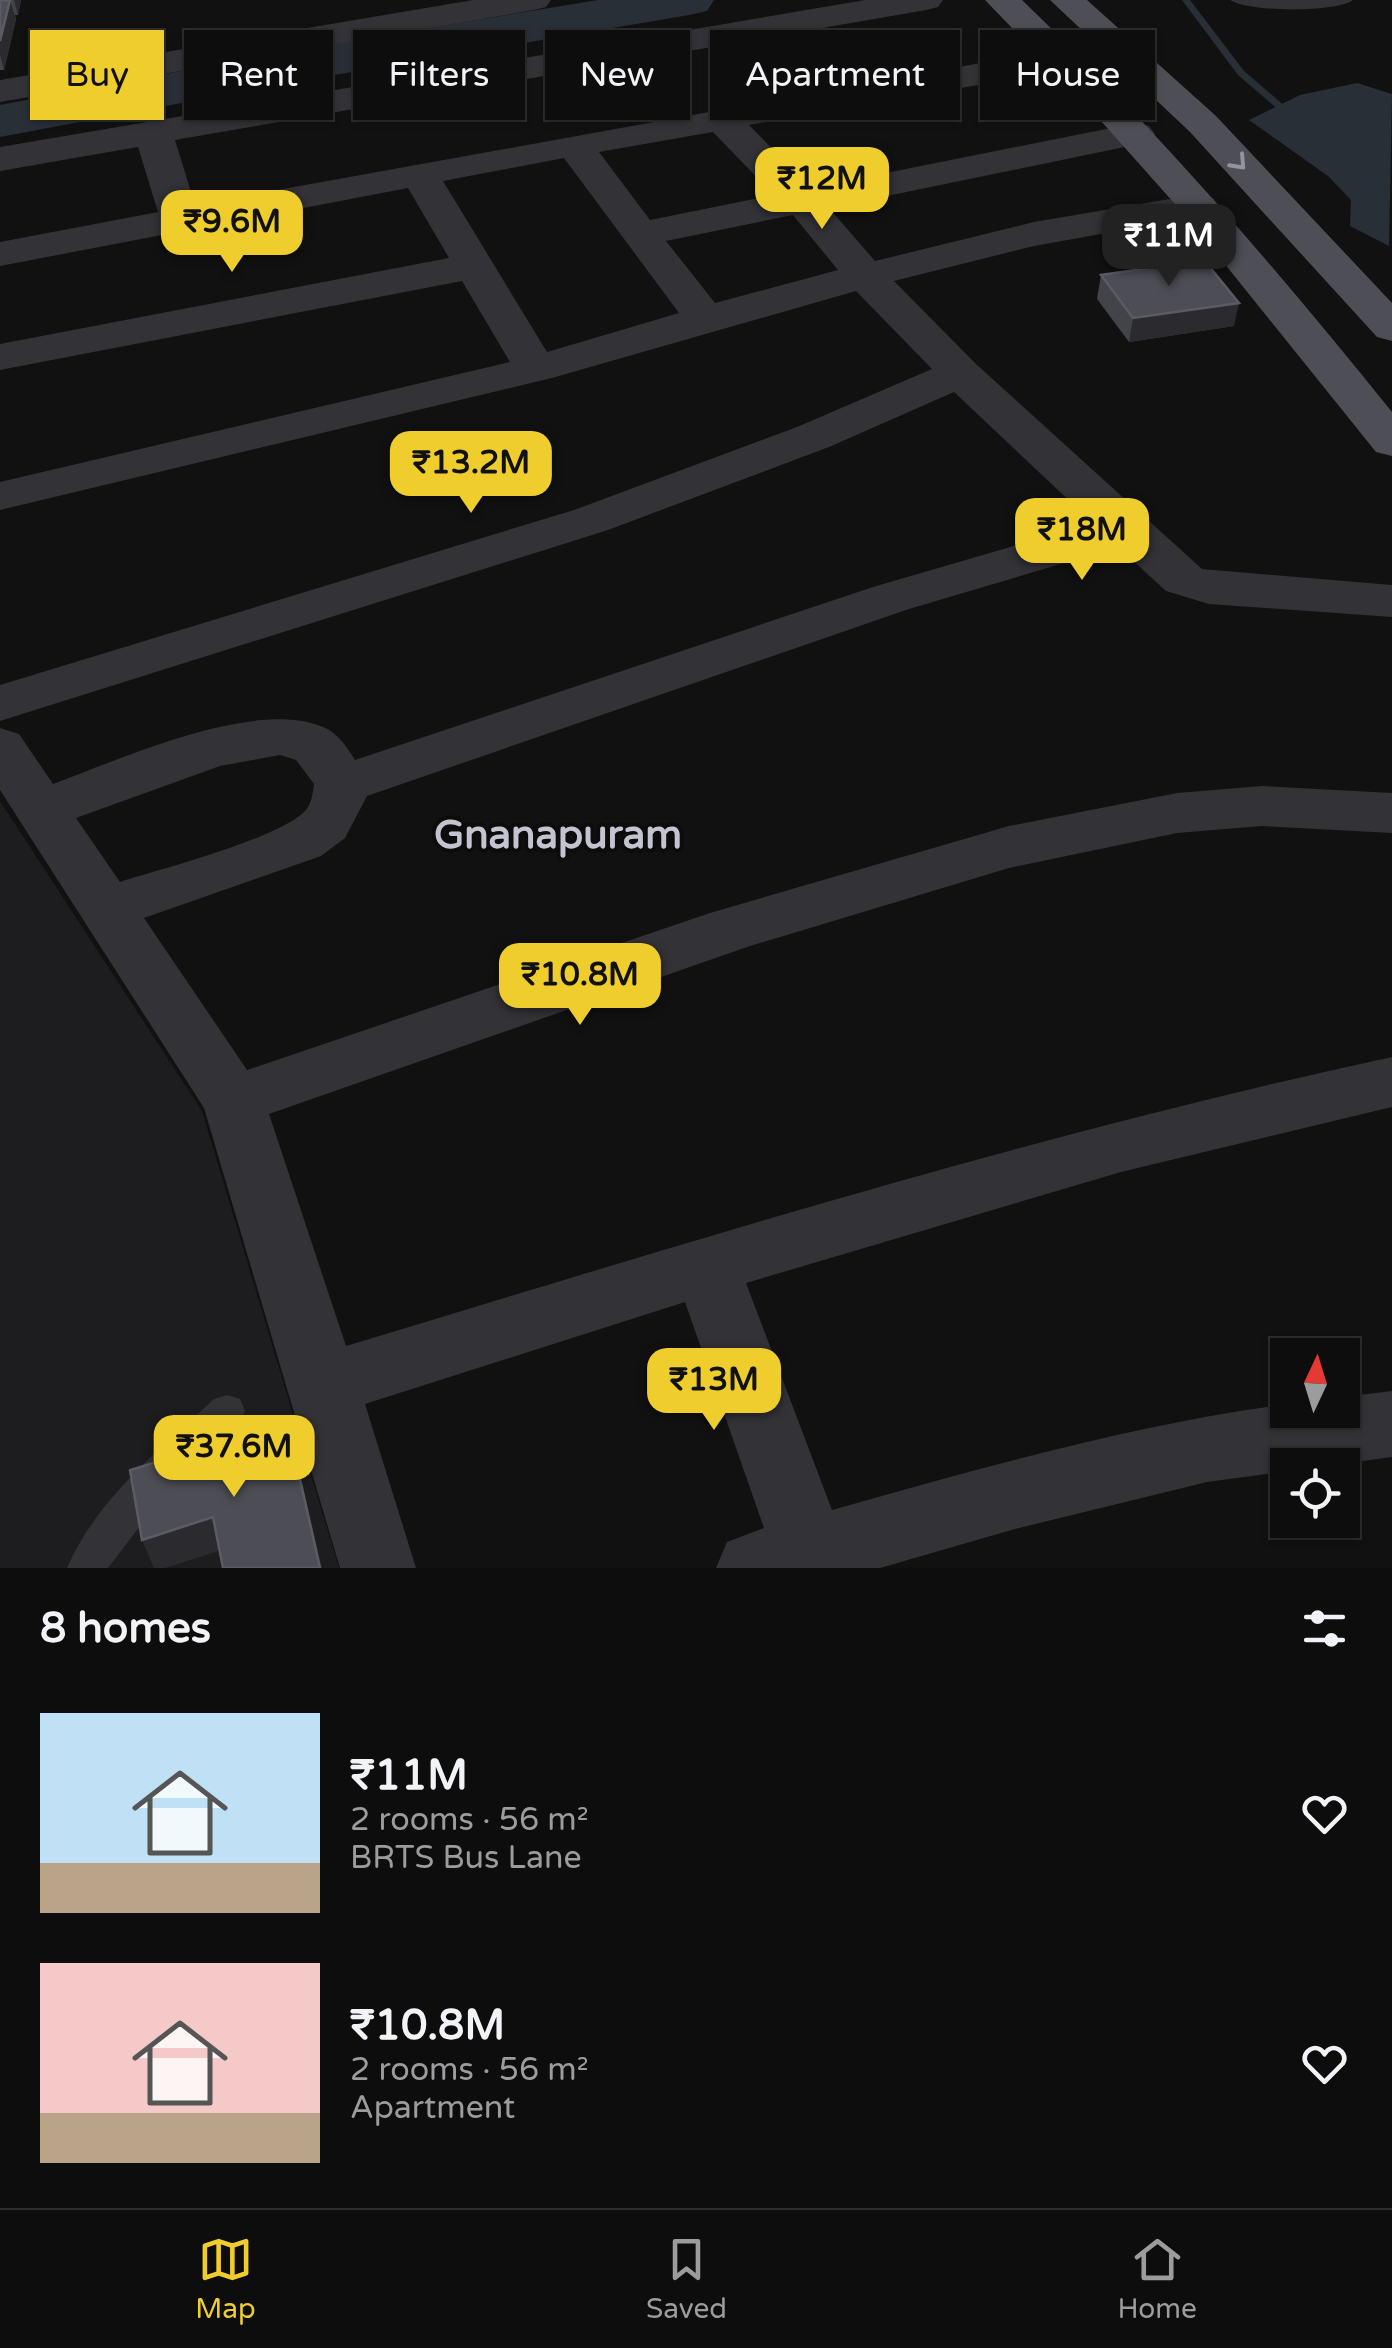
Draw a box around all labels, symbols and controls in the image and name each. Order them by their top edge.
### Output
chip: Buy [30,30,164,120]
chip: Rent [184,30,333,120]
chip: Filters [353,30,525,120]
chip: New [545,30,690,120]
chip: Apartment [710,30,960,120]
chip: House [980,30,1155,120]
pin: ₹12M [763,147,881,232]
one-way arrow [1228,151,1246,170]
text: ₹12M [777,160,867,198]
pin: ₹9.6M [162,190,302,275]
text: ₹9.6M [183,203,281,241]
pin: ₹11M [1110,204,1228,289]
text: ₹11M [1124,217,1214,255]
pin: ₹13.2M [390,431,552,516]
text: ₹13.2M [412,444,530,482]
pin: ₹18M [1023,498,1141,583]
text: ₹18M [1037,511,1127,549]
district label: Gnanapuram [434,811,682,859]
pin: ₹10.8M [499,943,661,1028]
text: ₹10.8M [521,956,639,994]
north arrow [1270,1338,1360,1428]
map controls [1270,1338,1360,1538]
pin: ₹13M [655,1348,773,1433]
text: ₹13M [669,1361,759,1399]
pin: ₹37.6M [153,1415,315,1500]
text: ₹37.6M [176,1428,292,1466]
button: locate [1270,1448,1360,1538]
icon: filters [1297,1601,1352,1656]
text: 8 homes [40,1603,211,1654]
text: ₹11M [350,1750,468,1801]
icon: home [120,1753,240,1873]
icon: heart [1297,1786,1352,1841]
text: 2 rooms · 56 m² [350,1801,589,1839]
text: BRTS Bus Lane [350,1839,582,1877]
text: ₹10.8M [350,2000,505,2051]
icon: home [120,2003,240,2123]
icon: heart [1297,2036,1352,2091]
text: 2 rooms · 56 m² [350,2051,589,2089]
text: Apartment [350,2089,515,2127]
tab: Map [195,2232,256,2326]
tab: Saved [646,2232,727,2326]
tab: Home [1117,2232,1197,2326]

